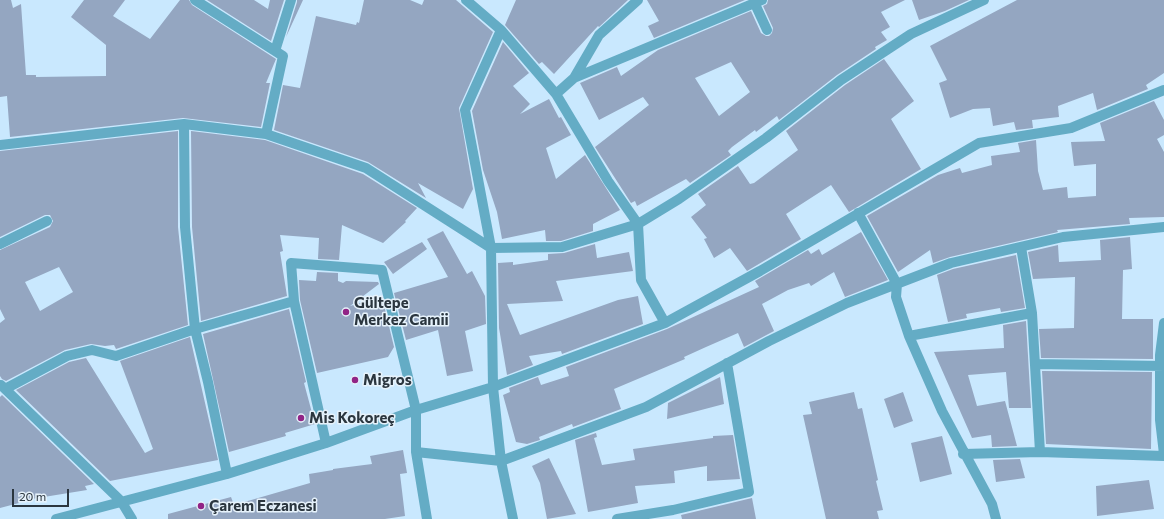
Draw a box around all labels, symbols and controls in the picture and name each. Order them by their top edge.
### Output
place label: Gültepe Merkez Camii [354,294,449,329]
marker: Gültepe Merkez Camii [341,307,351,317]
place label: Migros [363,371,412,389]
marker: Migros [350,375,360,385]
place label: Mis Kokoreç [309,409,395,427]
marker: Mis Kokoreç [296,413,306,423]
scale bar [14,481,71,507]
text: 20 m [19,489,46,503]
place label: Çarem Eczanesi [209,497,317,515]
marker: Çarem Eczanesi [196,501,206,511]

